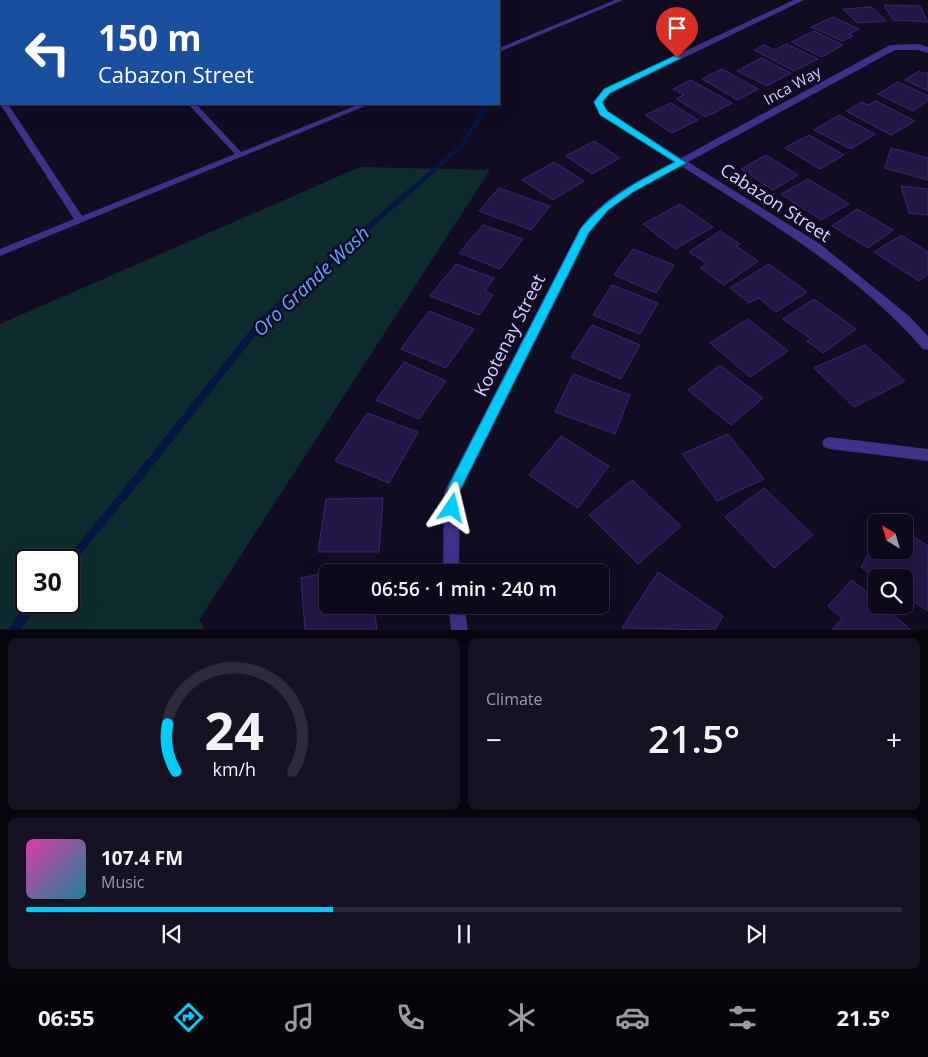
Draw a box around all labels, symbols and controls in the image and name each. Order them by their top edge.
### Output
pin [656,7,698,58]
text: 150 m [98,14,202,61]
icon: arrive [663,14,691,42]
icon: left [15,20,80,85]
text: Cabazon Street [98,59,254,89]
street label: Inca Way [760,61,825,109]
street label: Cabazon Street [716,157,836,247]
water label: Oro Grande Wash [247,220,375,342]
street label: Kootenay Street [468,270,550,400]
position arrow [425,481,477,533]
north arrow [868,514,912,559]
map controls [868,514,913,614]
speed limit sign: 30 [15,549,80,614]
button: search [868,569,913,614]
text: 06:56 · 1 min · 240 m [371,576,557,602]
text: Climate [486,688,543,710]
text: 24 [204,694,264,765]
text: 21.5° [648,712,740,764]
text: − [486,720,502,758]
text: + [886,720,902,758]
text: km/h [212,757,256,781]
text: 107.4 FM [101,845,183,871]
text: Music [101,871,145,893]
icon: previous [158,920,186,948]
icon: pause [450,920,478,948]
icon: next [742,920,770,948]
icon: directions [171,1000,206,1035]
icon: music [282,1000,317,1035]
icon: phone [393,1000,428,1035]
icon: climate [504,1000,539,1035]
icon: car [615,1000,650,1035]
icon: filters [725,1000,760,1035]
text: 06:55 [38,1002,95,1032]
text: 21.5° [836,1002,890,1032]

